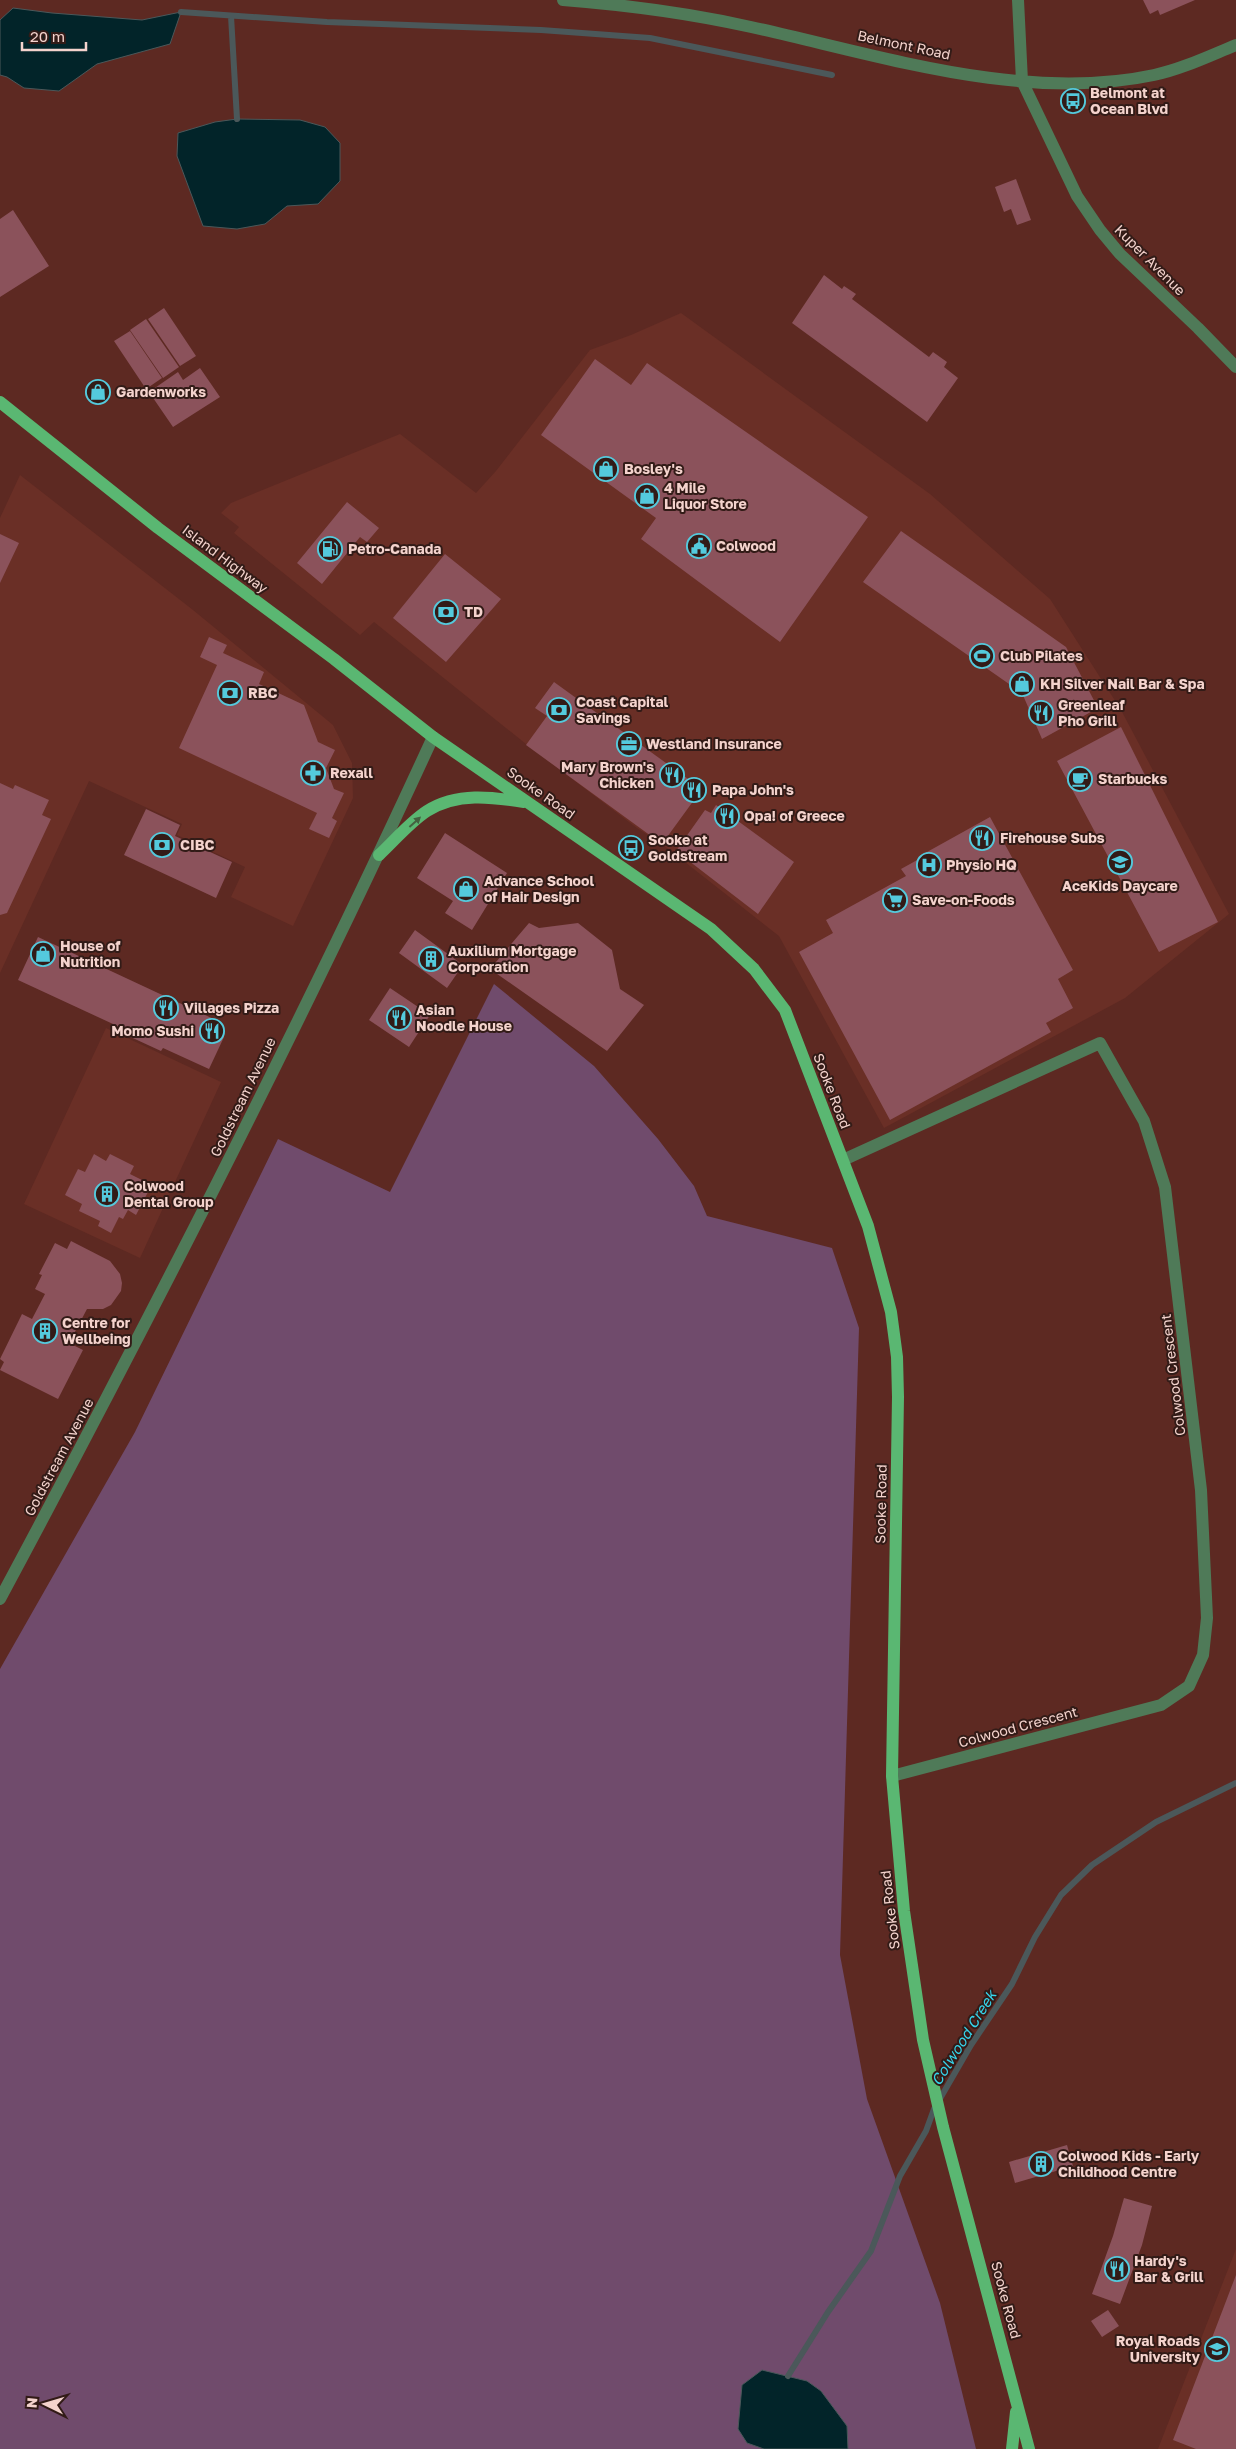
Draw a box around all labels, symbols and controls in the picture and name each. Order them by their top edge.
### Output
scale bar [22,20,86,52]
street label: Belmont Road [856,26,952,63]
text: 20 m [30,27,65,45]
place label: Belmont at Ocean Blvd [1090,84,1168,117]
bus stop icon: Belmont at Ocean Blvd [1060,88,1086,114]
street label: Kuper Avenue [1111,221,1189,299]
shop icon: Gardenworks [85,379,111,405]
place label: Gardenworks [116,383,206,400]
shop icon: Bosley's [593,456,619,482]
place label: Bosley's [624,460,683,477]
place label: 4 Mile Liquor Store [664,479,747,512]
shop icon: 4 Mile Liquor Store [634,483,660,509]
street label: Island Highway [179,521,272,596]
public building icon: Colwood [686,533,712,559]
fuel station icon: Petro-Canada [317,536,343,562]
place label: Colwood [716,537,776,554]
place label: Petro-Canada [348,540,441,557]
bank icon: TD [433,599,459,625]
place label: TD [464,603,483,620]
sports icon: Club Pilates [969,643,995,669]
place label: Club Pilates [1000,647,1083,664]
shop icon: KH Silver Nail Bar & Spa [1009,671,1035,697]
place label: KH Silver Nail Bar & Spa [1040,675,1205,692]
bank icon: RBC [217,680,243,706]
place label: RBC [248,684,278,701]
place label: Coast Capital Savings [576,693,669,726]
place label: Greenleaf Pho Grill [1058,696,1126,729]
bank icon: Coast Capital Savings [546,697,572,723]
restaurant icon: Greenleaf Pho Grill [1028,700,1054,726]
office icon: Westland Insurance [616,731,642,757]
place label: Westland Insurance [646,735,782,752]
place label: Mary Brown's Chicken [561,758,654,791]
pharmacy icon: Rexall [300,760,326,786]
restaurant icon: Mary Brown's Chicken [659,762,685,788]
street label: Sooke Road [504,763,579,822]
place label: Rexall [330,764,373,781]
cafe icon: Starbucks [1067,766,1093,792]
place label: Starbucks [1098,770,1167,787]
restaurant icon: Papa John's [681,777,707,803]
place label: Papa John's [712,781,794,798]
restaurant icon: Opa! of Greece [714,803,740,829]
place label: Opa! of Greece [744,807,845,824]
one-way arrow [408,816,420,828]
restaurant icon: Firehouse Subs [969,825,995,851]
place label: Firehouse Subs [1000,829,1105,846]
place label: Sooke at Goldstream [648,831,727,864]
bank icon: CIBC [149,832,175,858]
bus stop icon: Sooke at Goldstream [618,835,644,861]
place label: CIBC [180,836,214,853]
school or university icon: AceKids Daycare [1107,849,1133,875]
hospital icon: Physio HQ [916,852,942,878]
place label: Physio HQ [946,856,1017,873]
place label: Advance School of Hair Design [484,872,594,905]
shop icon: Advance School of Hair Design [453,876,479,902]
place label: AceKids Daycare [1062,877,1178,894]
supermarket icon: Save-on-Foods [882,887,908,913]
place label: Save-on-Foods [912,891,1015,908]
place label: House of Nutrition [60,937,121,970]
shop icon: House of Nutrition [30,941,56,967]
place label: Auxilium Mortgage Corporation [448,942,576,975]
building icon: Auxilium Mortgage Corporation [418,946,444,972]
restaurant icon: Villages Pizza [153,995,179,1021]
place label: Villages Pizza [184,999,279,1016]
place label: Asian Noodle House [416,1001,512,1034]
restaurant icon: Asian Noodle House [386,1005,412,1031]
restaurant icon: Momo Sushi [199,1018,225,1044]
place label: Momo Sushi [111,1022,194,1039]
street label: Goldstream Avenue [206,1034,279,1159]
street label: Sooke Road [810,1051,855,1131]
place label: Colwood Dental Group [124,1177,214,1210]
building icon: Colwood Dental Group [94,1181,120,1207]
street label: Colwood Crescent [1157,1313,1188,1437]
place label: Centre for Wellbeing [62,1314,131,1347]
building icon: Centre for Wellbeing [32,1318,58,1344]
street label: Goldstream Avenue [20,1395,97,1519]
street label: Sooke Road [871,1464,890,1544]
street label: Colwood Crescent [956,1702,1079,1751]
street label: Sooke Road [876,1870,903,1950]
water label: Colwood Creek [927,1985,1000,2088]
place label: Colwood Kids - Early Childhood Centre [1058,2147,1200,2180]
building icon: Colwood Kids - Early Childhood Centre [1028,2151,1054,2177]
place label: Hardy's Bar & Grill [1134,2252,1204,2285]
restaurant icon: Hardy's Bar & Grill [1104,2256,1130,2282]
street label: Sooke Road [988,2259,1025,2340]
place label: Royal Roads University [1116,2332,1201,2365]
school or university icon: Royal Roads University [1204,2336,1230,2362]
north arrow [20,2379,70,2429]
text: N [23,2397,40,2409]

